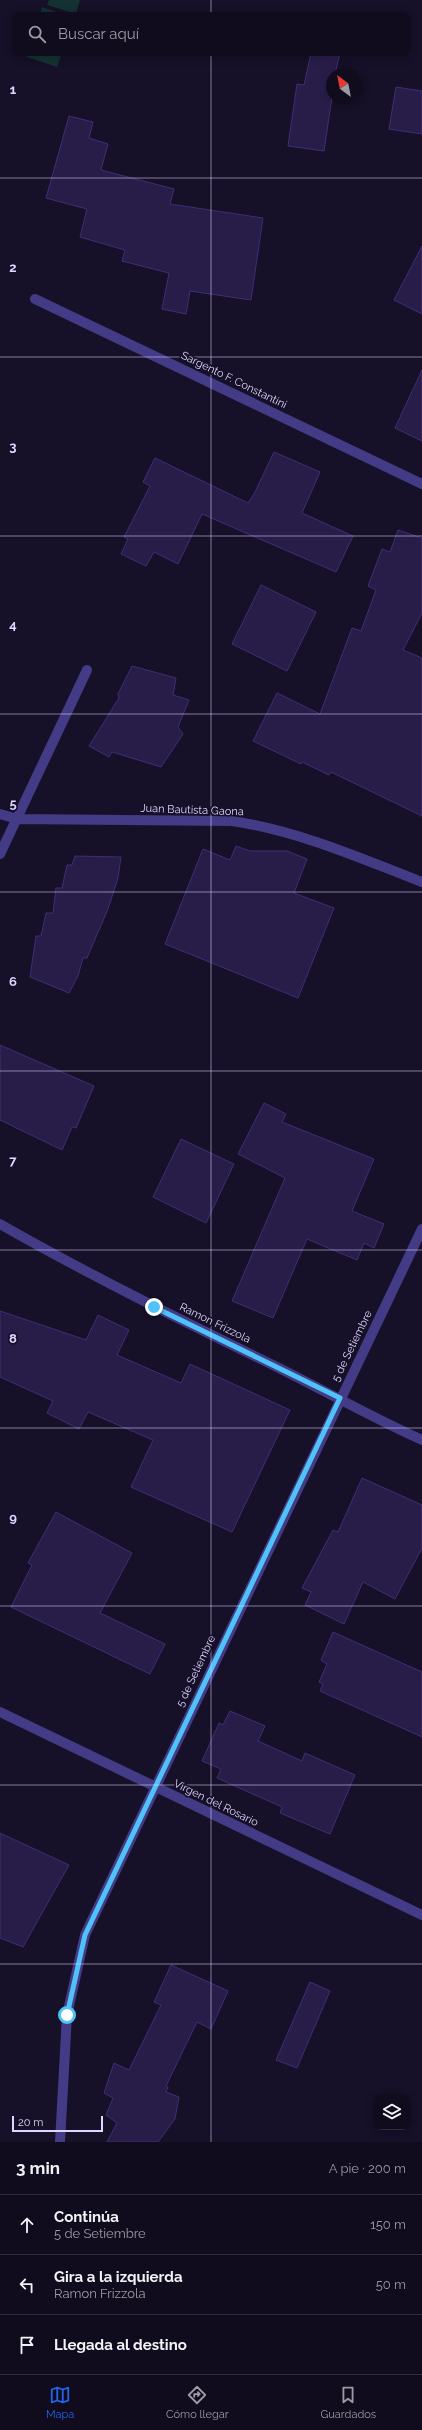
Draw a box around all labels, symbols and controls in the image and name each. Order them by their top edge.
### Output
search box [12,12,410,56]
icon: search [26,23,48,45]
text: Buscar aquí [58,25,139,43]
north arrow [326,68,362,104]
text: 1 [10,82,17,97]
text: 2 [9,260,17,275]
street label: Sargento F. Constantini [179,349,289,411]
text: 3 [9,439,17,454]
text: 4 [9,617,17,632]
text: 5 [9,796,17,811]
street label: Juan Bautista Gaona [140,802,244,818]
text: 6 [9,974,17,989]
text: 7 [9,1153,17,1168]
route end [145,1298,163,1316]
street label: Ramon Frizzola [177,1300,253,1346]
street label: 5 de Setiembre [329,1308,375,1384]
text: 8 [9,1331,17,1346]
text: 9 [9,1510,17,1525]
street label: 5 de Setiembre [174,1633,219,1709]
street label: Virgen del Rosario [172,1777,261,1829]
route start [58,2006,76,2024]
map controls [374,2094,410,2130]
button: layers [374,2094,410,2130]
scale bar [12,2114,103,2133]
text: 20 m [18,2116,43,2129]
text: 3 min [16,2158,60,2178]
text: A pie · 200 m [329,2161,406,2176]
text: Continúa [54,2208,119,2226]
icon: ahead [16,2214,38,2236]
text: 150 m [370,2217,406,2232]
text: 5 de Setiembre [54,2226,146,2241]
text: Gira a la izquierda [54,2268,183,2286]
icon: left [16,2274,38,2296]
text: 50 m [376,2277,406,2292]
text: Ramon Frizzola [54,2286,146,2301]
icon: arrive [16,2334,38,2356]
text: Llegada al destino [54,2336,187,2354]
tab: Mapa [46,2384,74,2421]
tab: Cómo llegar [166,2384,229,2421]
tab: Guardados [320,2384,376,2421]

